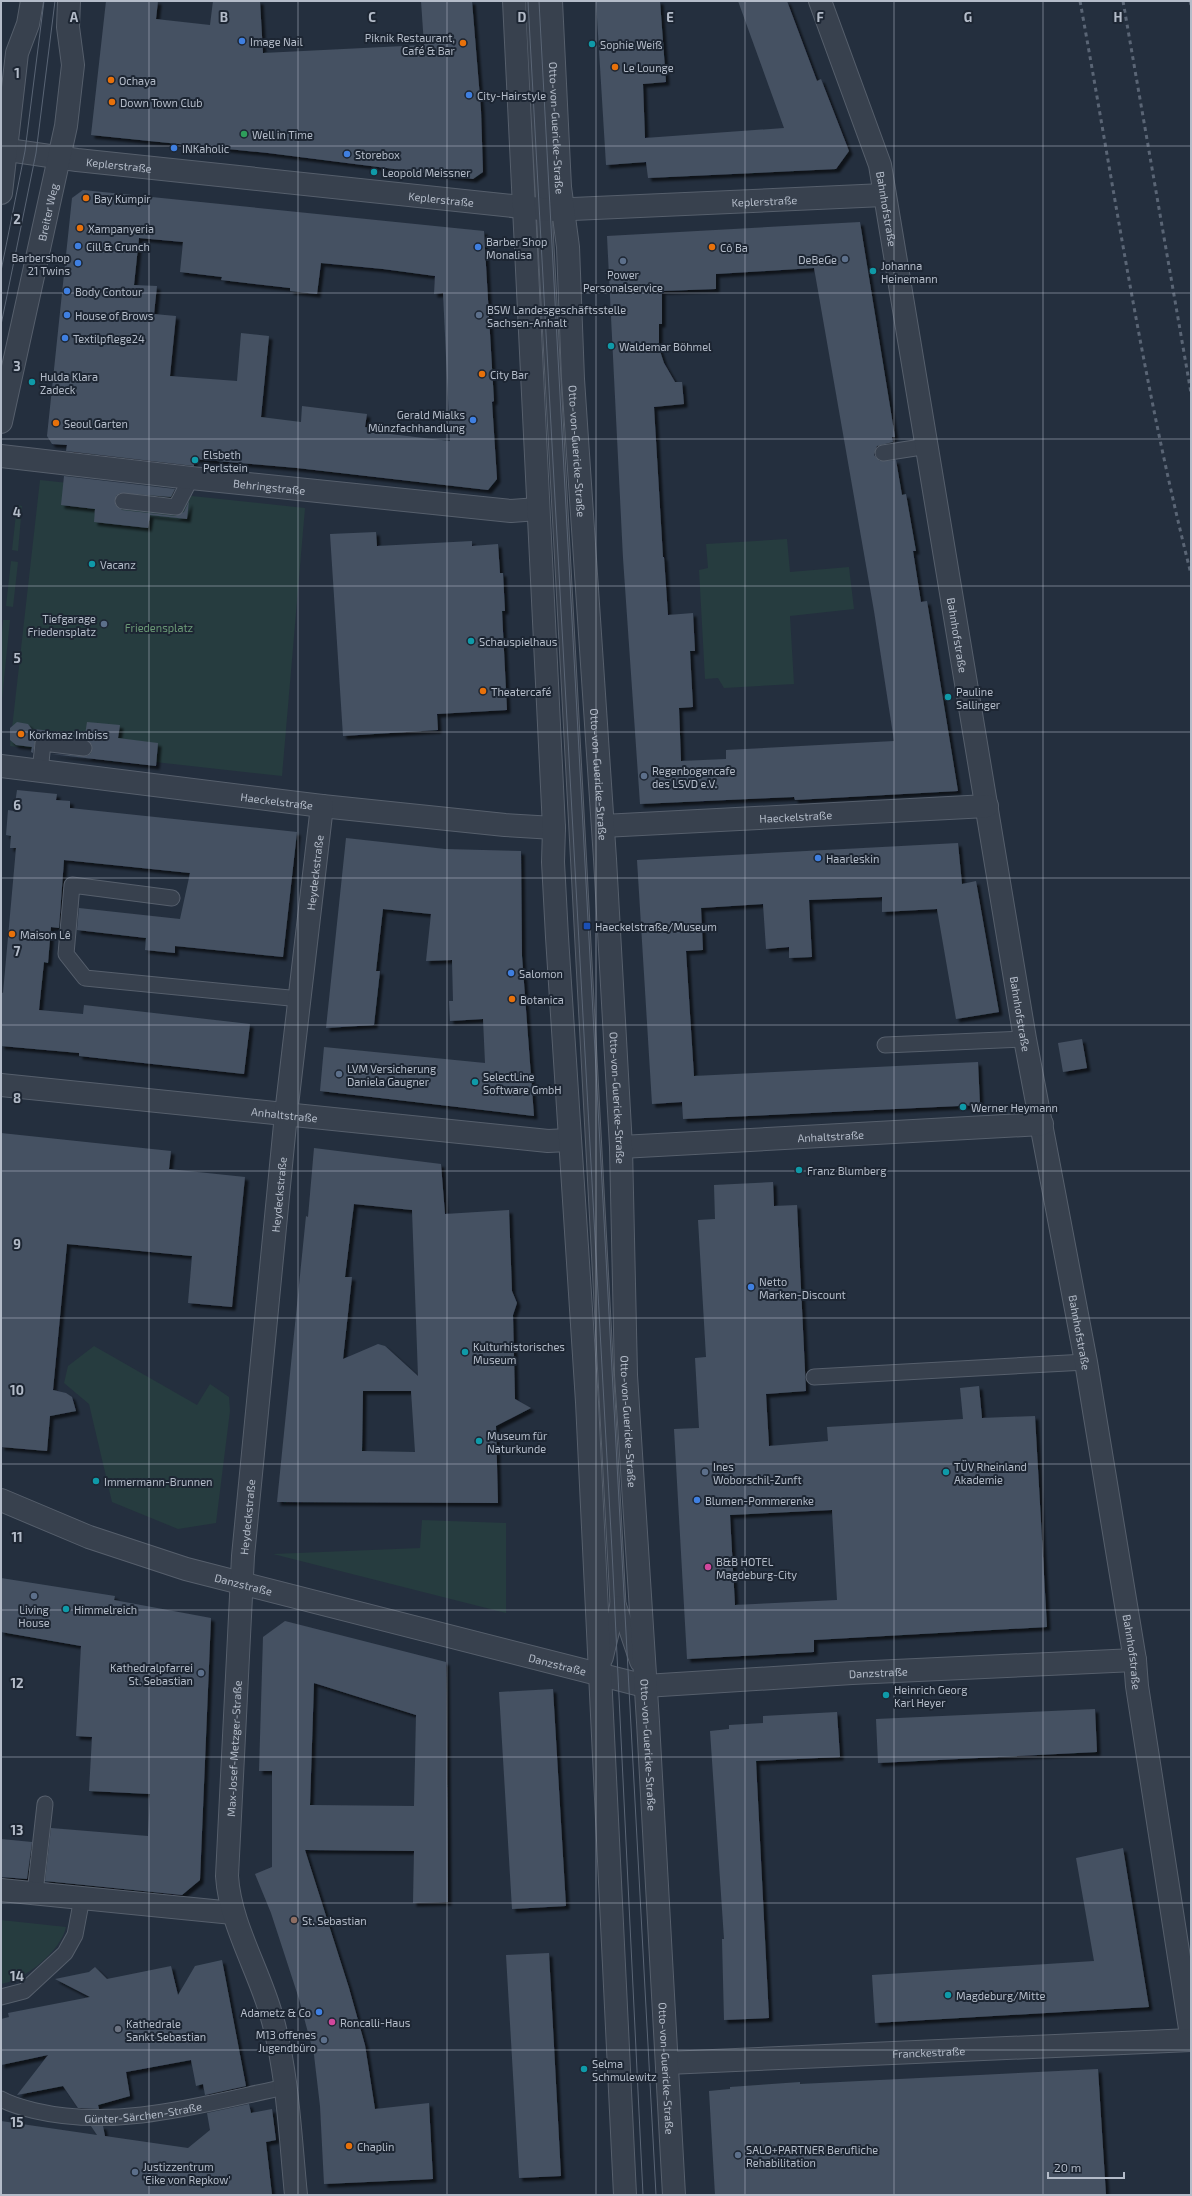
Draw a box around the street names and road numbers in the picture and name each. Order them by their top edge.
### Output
street label: Otto-von-Guericke-Straße [547,61,567,195]
street label: Keplerstraße [86,155,153,174]
street label: Bahnhofstraße [875,170,900,247]
street label: Breiter Weg [34,182,60,242]
street label: Keplerstraße [408,189,475,208]
street label: Keplerstraße [731,192,798,208]
street label: Otto-von-Guericke-Straße [567,385,589,518]
street label: Behringstraße [233,476,306,496]
street label: Bahnhofstraße [945,596,971,674]
street label: Otto-von-Guericke-Straße [588,708,610,841]
street label: Haeckelstraße [240,789,314,811]
street label: Haeckelstraße [759,808,833,824]
street label: Heydeckstraße [303,834,325,911]
street label: Bahnhofstraße [1008,975,1034,1053]
street label: Otto-von-Guericke-Straße [608,1031,628,1164]
street label: Anhaltstraße [251,1104,318,1124]
street label: Anhaltstraße [797,1127,864,1144]
street label: Heydeckstraße [268,1156,288,1233]
street label: Bahnhofstraße [1067,1294,1094,1371]
street label: Otto-von-Guericke-Straße [619,1355,640,1488]
street label: Heydeckstraße [237,1479,257,1555]
street label: Danzstraße [213,1570,274,1597]
street label: Bahnhofstraße [1121,1613,1144,1691]
street label: Danzstraße [527,1650,588,1677]
street label: Danzstraße [849,1664,908,1680]
street label: Otto-von-Guericke-Straße [639,1678,659,1811]
street label: Max-Josef-Metzger-Straße [223,1680,243,1817]
street label: Otto-von-Guericke-Straße [657,2002,677,2135]
street label: Franckestraße [892,2043,966,2060]
street label: Günter-Särchen-Straße [84,2099,203,2124]

